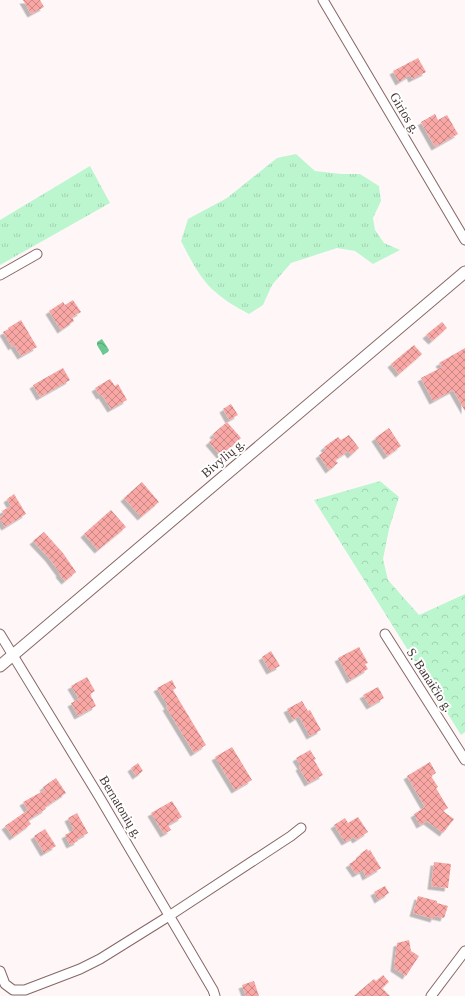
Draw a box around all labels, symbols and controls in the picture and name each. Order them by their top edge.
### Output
street label: Girios g. [387,90,423,136]
street label: Bivylių g. [198,436,248,480]
street label: S. Banaičio g. [404,645,456,715]
street label: Bernatonių g. [96,773,146,841]

